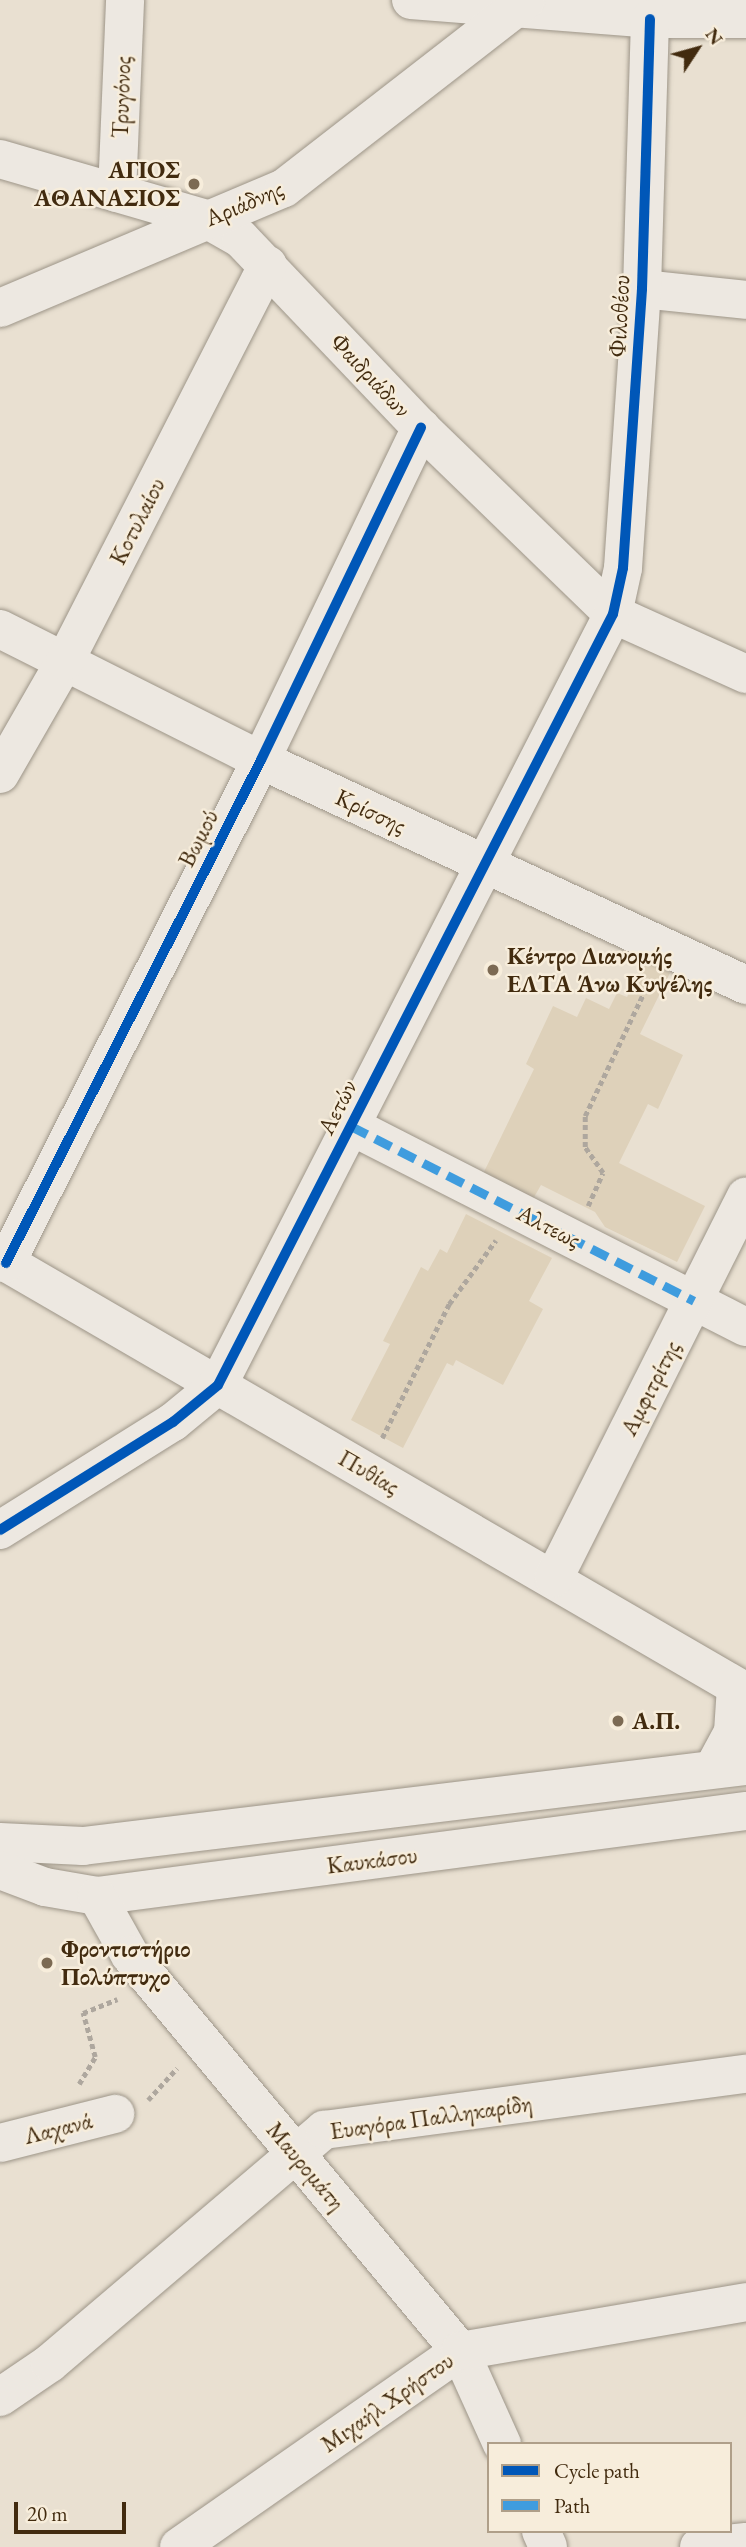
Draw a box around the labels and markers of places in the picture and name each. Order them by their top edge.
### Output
place label: ΑΓΙΟΣ ΑΘΑΝΑΣΙΟΣ [34,156,180,212]
marker: ΑΓΙΟΣ ΑΘΑΝΑΣΙΟΣ [186,176,202,192]
place label: Κέντρο Διανομής ΕΛΤΑ Άνω Κυψέλης [507,942,712,998]
marker: Κέντρο Διανομής ΕΛΤΑ Άνω Κυψέλης [485,962,501,978]
place label: Α.Π. [632,1707,680,1735]
marker: Α.Π. [610,1713,626,1729]
place label: Φροντιστήριο Πολύπτυχο [61,1935,191,1991]
marker: Φροντιστήριο Πολύπτυχο [39,1955,55,1971]

